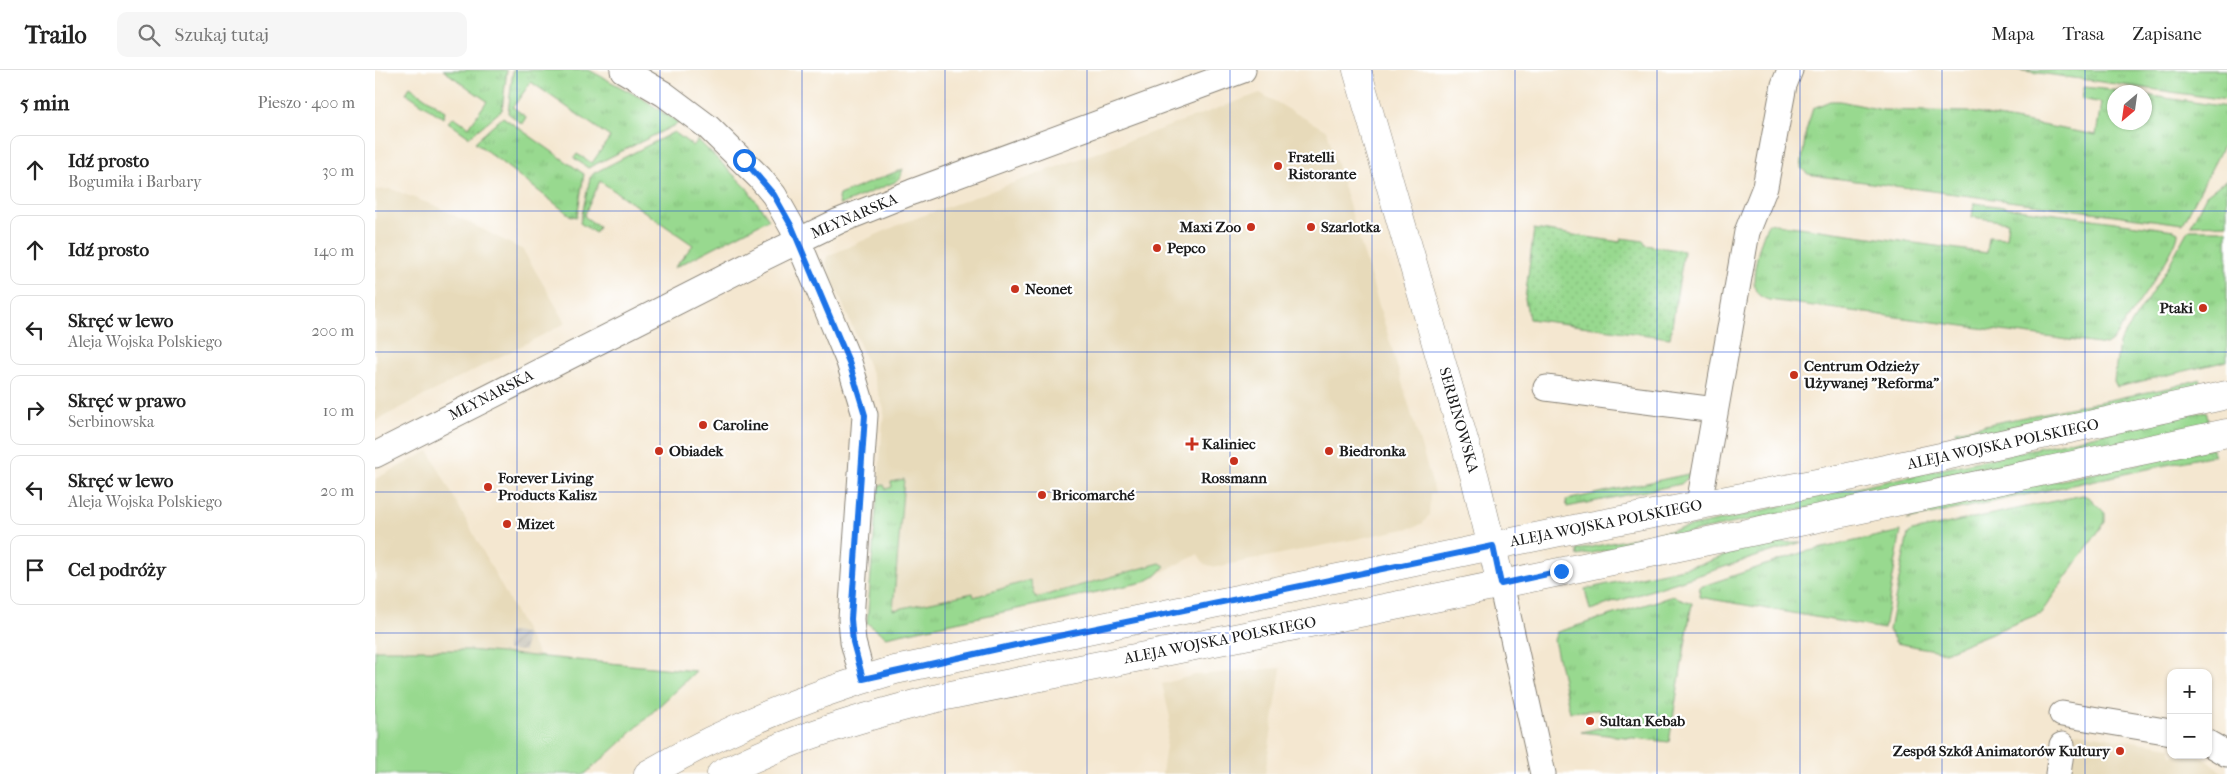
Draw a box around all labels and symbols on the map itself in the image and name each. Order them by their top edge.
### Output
north arrow [2107,85,2152,130]
place label: Fratelli Ristorante [1287,148,1357,183]
route start [733,149,756,172]
marker: Fratelli Ristorante [1272,160,1284,172]
street label: MŁYNARSKA [808,190,900,242]
place label: Maxi Zoo [1178,218,1241,236]
place label: Szarlotka [1321,218,1381,236]
marker: Maxi Zoo [1245,221,1257,233]
marker: Szarlotka [1305,221,1317,233]
place label: Pepco [1167,239,1206,257]
marker: Pepco [1151,242,1163,254]
place label: Neonet [1025,280,1073,298]
marker: Neonet [1009,283,1021,295]
place label: Ptaki [2160,299,2194,317]
marker: Ptaki [2197,302,2209,314]
place label: Centrum Odzieży Używanej "Reforma" [1803,357,1939,392]
street label: SERBINOWSKA [1435,365,1483,475]
street label: MŁYNARSKA [446,366,537,424]
marker: Centrum Odzieży Używanej "Reforma" [1788,369,1800,381]
street label: ALEJA WOJSKA POLSKIEGO [1905,415,2101,473]
place label: Caroline [713,416,769,434]
marker: Caroline [697,419,709,431]
place label: Kaliniec [1202,435,1256,453]
marker: Kaliniec [1186,438,1198,450]
place label: Obiadek [669,442,725,460]
place label: Biedronka [1339,442,1407,460]
marker: Obiadek [653,445,665,457]
marker: Biedronka [1323,445,1335,457]
marker: Rossmann [1228,455,1240,467]
place label: Forever Living Products Kalisz [497,469,597,504]
place label: Rossmann [1201,469,1267,487]
marker: Forever Living Products Kalisz [482,481,494,493]
place label: Bricomarché [1052,486,1135,504]
marker: Bricomarché [1036,489,1048,501]
street label: ALEJA WOJSKA POLSKIEGO [1507,495,1704,551]
place label: Mizet [516,515,555,533]
marker: Mizet [501,518,513,530]
route end [1550,560,1573,583]
street label: ALEJA WOJSKA POLSKIEGO [1121,612,1318,668]
place label: Sultan Kebab [1600,712,1685,730]
marker: Sultan Kebab [1584,715,1596,727]
place label: Zespół Szkół Animatorów Kultury [1893,742,2111,760]
marker: Zespół Szkół Animatorów Kultury [2114,745,2126,757]

